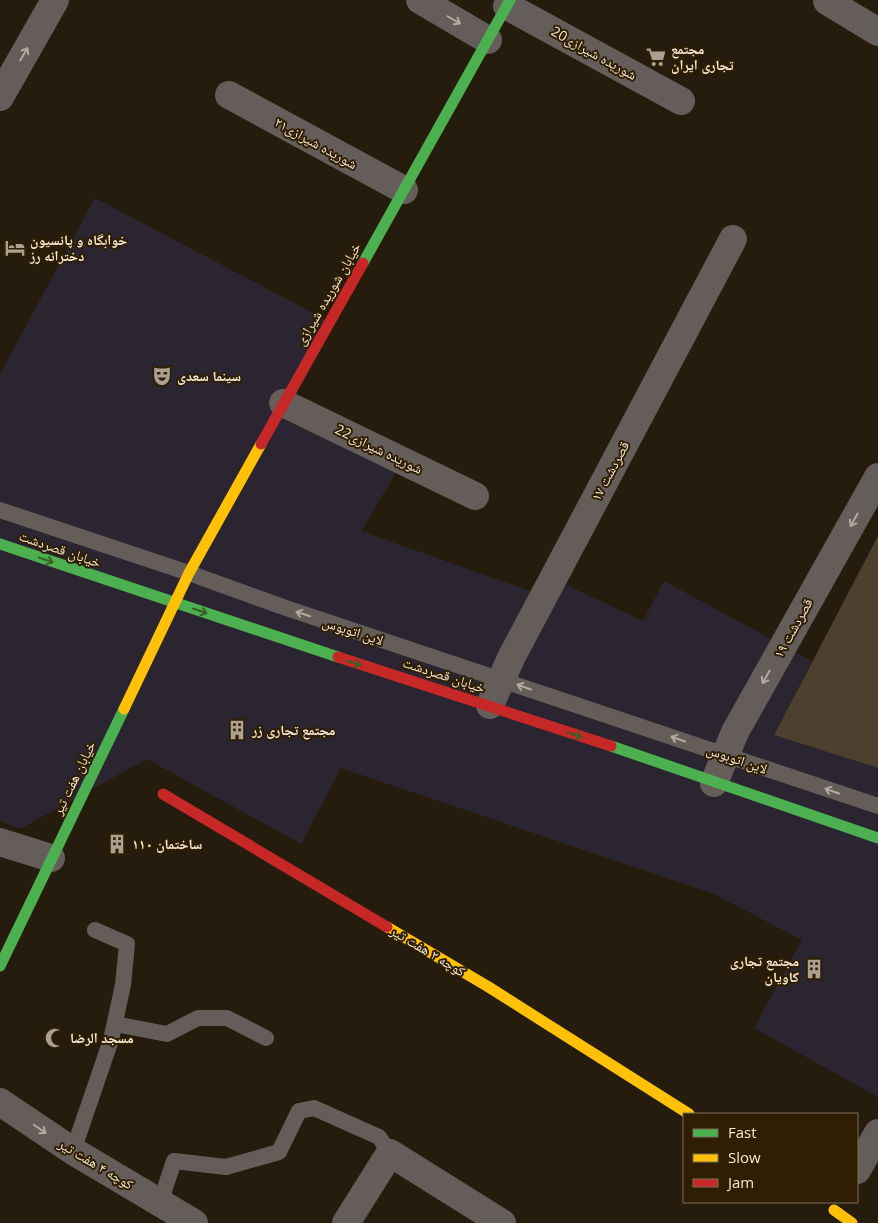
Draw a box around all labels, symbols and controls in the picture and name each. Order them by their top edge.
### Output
one-way arrow [446,15,461,25]
street label: 20شوریده شیرازی [548,21,641,84]
place label: مجتمع تجاری ایران [671,39,734,74]
supermarket icon: مجتمع تجاری ایران [645,46,667,68]
one-way arrow [19,47,29,62]
street label: شوریده شیرازی۲۱ [271,112,361,173]
place label: خوابگاه و پانسیون دخترانه رز [29,230,127,265]
hotel icon: خوابگاه و پانسیون دخترانه رز [4,237,26,259]
street label: خیابان شوریده شیرازی [290,239,365,349]
theatre icon: سینما سعدی [151,365,173,387]
place label: سینما سعدی [177,366,241,385]
street label: 22شوریده شیرازی [332,419,426,478]
street label: قصردشت ۱۷ [586,437,633,504]
one-way arrow [849,512,859,527]
street label: خیابان قصردشت [17,526,104,571]
one-way arrow [38,556,53,565]
street label: قصردشت ۱۹ [768,595,817,661]
one-way arrow [192,607,208,616]
one-way arrow [296,609,311,618]
street label: لاین اتوبوس [320,612,386,649]
street label: خیابان قصردشت [401,652,488,697]
one-way arrow [346,658,362,668]
one-way arrow [761,669,771,684]
one-way arrow [517,682,532,691]
building icon: مجتمع تجاری زر [226,719,248,741]
place label: مجتمع تجاری زر [251,720,335,740]
one-way arrow [567,731,583,740]
one-way arrow [671,734,686,743]
street label: خیابان هفت تیر [47,738,100,819]
street label: لاین اتوبوس [704,739,770,778]
one-way arrow [824,786,840,795]
building icon: ساختمان ۱۱۰ [106,833,128,855]
place label: ساختمان ۱۱۰ [132,834,203,853]
street label: کوچه ۲ هفت تیر [386,920,469,981]
place label: مجتمع تجاری کاویان [730,951,799,986]
building icon: مجتمع تجاری کاویان [803,958,825,980]
mosque icon: مسجد الرضا [44,1027,66,1049]
place label: مسجد الرضا [70,1028,134,1047]
legend [683,1113,858,1203]
text: Fast [728,1122,757,1142]
one-way arrow [33,1124,47,1134]
street label: کوچه ۴ هفت تیر [54,1133,137,1194]
text: Slow [728,1147,761,1167]
text: Jam [726,1172,754,1192]

